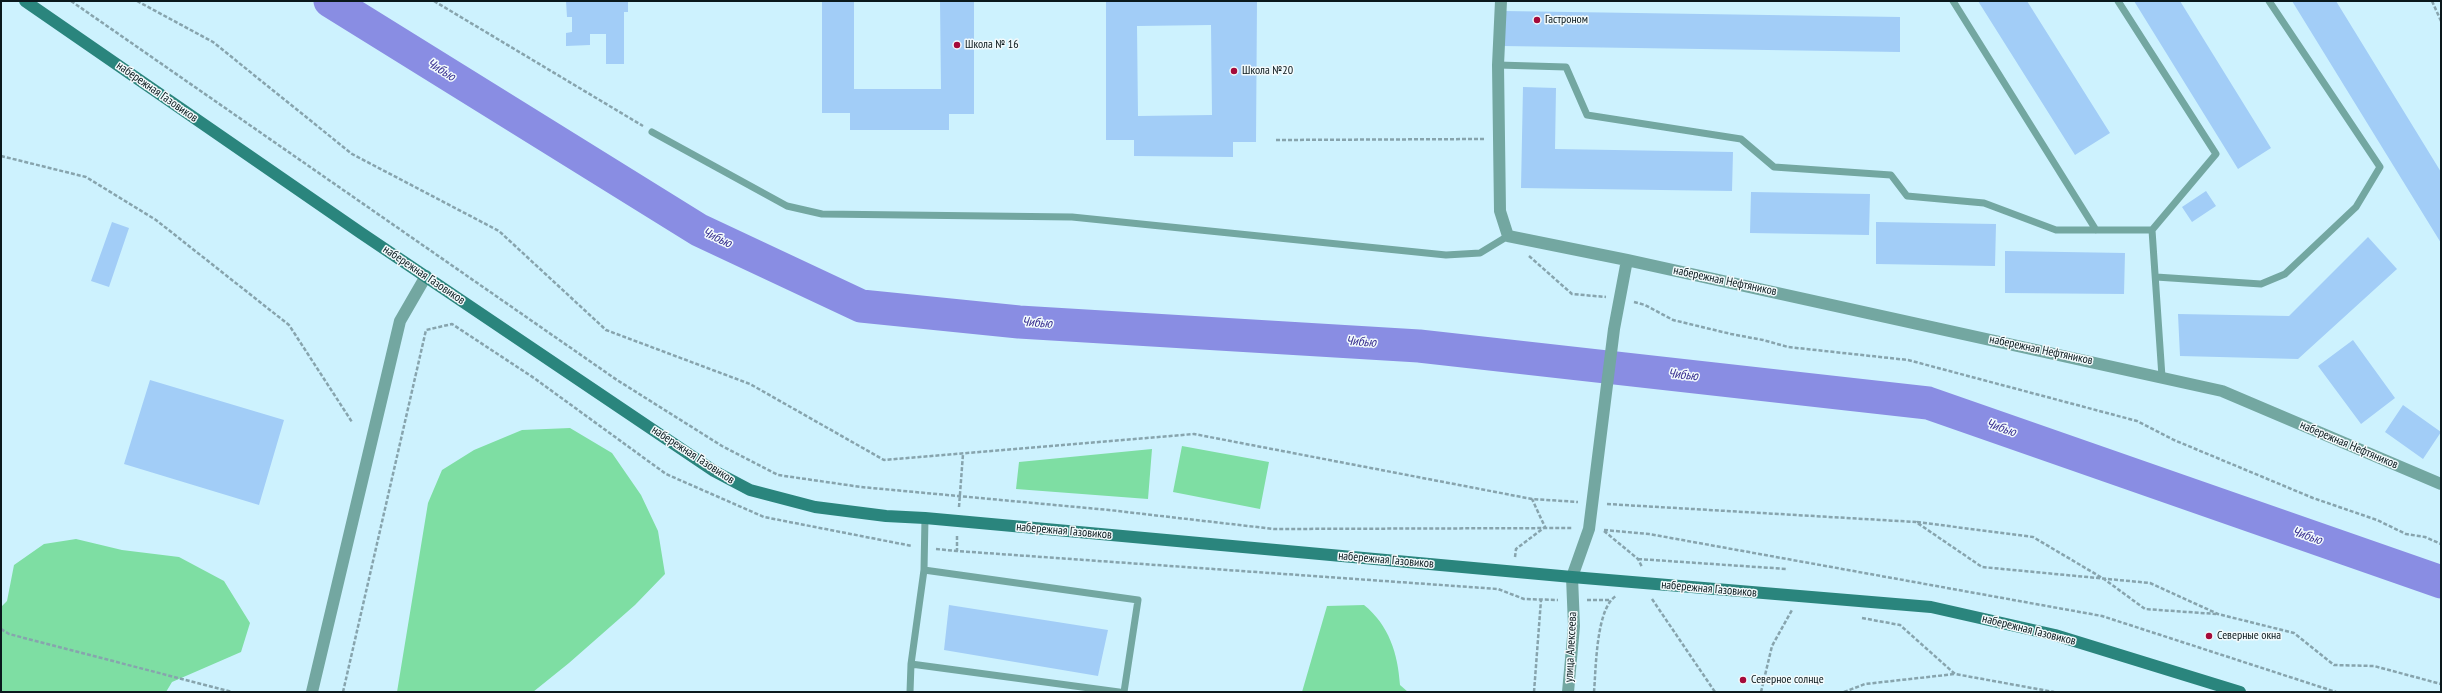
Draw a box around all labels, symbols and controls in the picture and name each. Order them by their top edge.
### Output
place label: Гастроном [1545,13,1588,27]
marker: Гастроном [1532,15,1542,25]
place label: Школа № 16 [965,38,1019,52]
marker: Школа № 16 [952,40,962,50]
water label: Чибью [424,55,458,85]
street label: набережная Газовиков [114,59,200,125]
place label: Школа №20 [1242,64,1293,78]
marker: Школа №20 [1229,66,1239,76]
water label: Чибью [700,225,734,251]
street label: набережная Газовиков [380,242,468,308]
street label: набережная Нефтяников [1672,263,1778,299]
water label: Чибью [1021,314,1053,332]
street label: набережная Нефтяников [1988,332,2094,368]
water label: Чибью [1345,333,1377,351]
water label: Чибью [1667,366,1699,384]
water label: Чибью [1984,416,2018,440]
street label: набережная Нефтяников [2298,418,2400,472]
street label: набережная Газовиков [649,423,737,487]
street label: набережная Газовиков [1016,520,1112,542]
water label: Чибью [2290,524,2324,548]
street label: набережная Газовиков [1338,549,1434,571]
street label: набережная Газовиков [1661,578,1757,600]
street label: улица Алексеева [1562,611,1580,683]
street label: набережная Газовиков [1981,611,2077,649]
place label: Северные окна [2217,629,2281,643]
marker: Северные окна [2204,631,2214,641]
place label: Северное солнце [1751,673,1824,687]
marker: Северное солнце [1738,675,1748,685]

